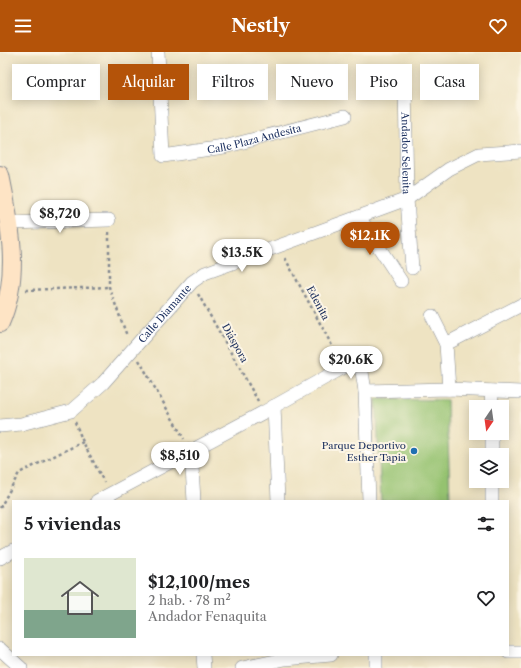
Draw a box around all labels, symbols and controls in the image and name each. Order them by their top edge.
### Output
icon: menu [12,15,34,37]
text: Nestly [231,15,290,37]
icon: heart [487,15,509,37]
chip: Comprar [12,64,100,100]
chip: Alquilar [108,64,189,100]
chip: Filtros [197,64,268,100]
chip: Nuevo [276,64,348,100]
chip: Piso [356,64,412,100]
chip: Casa [420,64,479,100]
street label: Andador Selenita [399,111,413,195]
street label: Calle Plaza Andesita [206,121,303,156]
pin: $8,720 [27,200,93,234]
text: $8,720 [39,205,81,221]
pin: $12.1K [337,222,403,256]
text: $12.1K [350,227,390,243]
pin: $13.5K [209,239,275,273]
text: $13.5K [221,244,263,260]
street label: Calle Diamante [135,281,194,345]
street label: Edenita [304,284,333,323]
street label: Diáspora [219,321,251,365]
pin: $20.6K [318,346,384,380]
text: $20.6K [329,351,373,367]
north arrow [469,400,509,440]
map controls [469,400,509,488]
place label: Parque Deportivo Esther Tapia [322,439,407,464]
pin: $8,510 [147,442,213,476]
marker: Parque Deportivo Esther Tapia [409,446,419,456]
text: $8,510 [160,447,200,463]
button: layers [469,448,509,488]
icon: filters [475,513,497,535]
text: 5 viviendas [24,514,121,534]
text: $12,100/mes [148,572,250,592]
icon: home [56,574,104,622]
icon: heart [475,587,497,609]
text: 2 hab. · 78 m² [148,592,231,608]
text: Andador Fenaquita [148,608,267,624]

